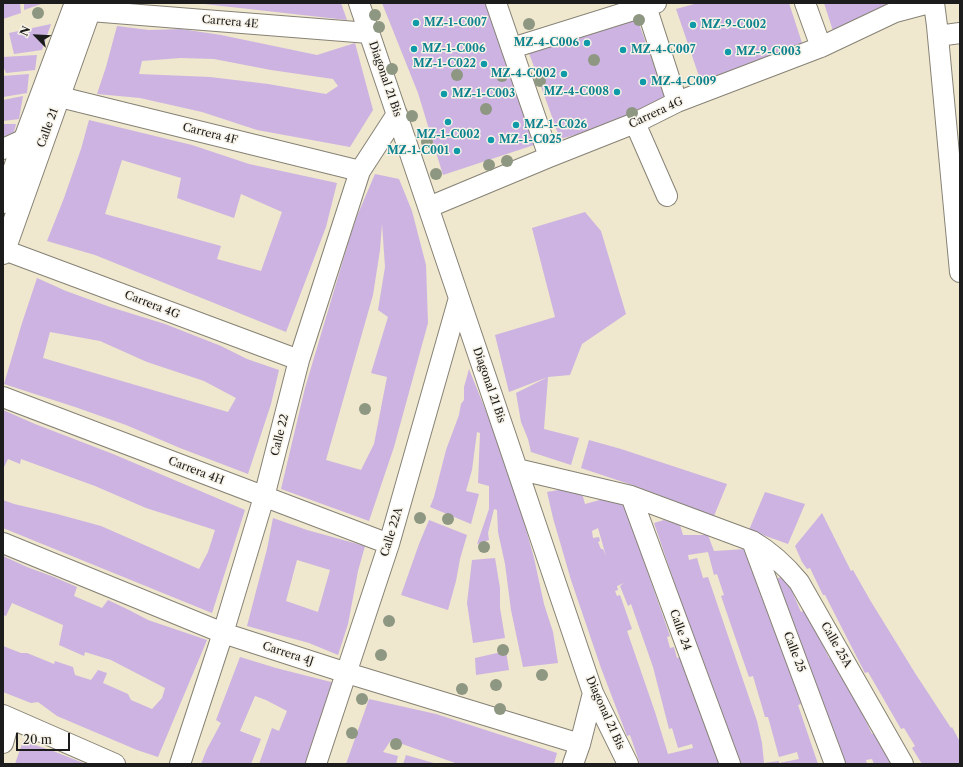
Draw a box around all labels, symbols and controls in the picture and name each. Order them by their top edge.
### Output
street label: Carrera 4E [201,13,259,31]
north arrow [16,16,56,56]
place label: MZ-1-C007 [424,16,487,30]
marker: MZ-1-C007 [411,18,421,28]
place label: MZ-9-C002 [701,18,766,32]
marker: MZ-9-C002 [688,20,698,30]
text: N [17,24,33,38]
place label: MZ-4-C006 [514,36,579,50]
marker: MZ-4-C006 [582,38,592,48]
street label: Diagonal 21 Bis [366,39,404,119]
place label: MZ-1-C006 [422,42,486,56]
place label: MZ-4-C007 [631,43,695,57]
marker: MZ-1-C006 [409,44,419,54]
marker: MZ-4-C007 [618,45,628,55]
place label: MZ-9-C003 [736,45,801,59]
marker: MZ-9-C003 [723,47,733,57]
place label: MZ-1-C022 [413,57,476,71]
marker: MZ-1-C022 [479,59,489,69]
place label: MZ-4-C002 [491,67,556,81]
marker: MZ-4-C002 [559,69,569,79]
place label: MZ-4-C009 [651,75,716,89]
marker: MZ-4-C009 [638,77,648,87]
place label: MZ-4-C008 [544,85,609,99]
place label: MZ-1-C003 [452,87,515,101]
marker: MZ-4-C008 [612,87,622,97]
marker: MZ-1-C003 [439,89,449,99]
street label: Carrera 4G [627,95,685,131]
street label: Calle 21 [35,107,61,149]
marker: MZ-1-C002 [443,117,453,127]
place label: MZ-1-C026 [524,118,587,132]
marker: MZ-1-C026 [511,120,521,130]
street label: Carrera 4F [181,121,239,147]
place label: MZ-1-C002 [416,128,480,142]
place label: MZ-1-C025 [499,133,562,147]
marker: MZ-1-C025 [486,135,496,145]
place label: MZ-1-C001 [387,144,449,158]
marker: MZ-1-C001 [452,146,462,156]
street label: Carrera 4G [123,288,181,322]
street label: Diagonal 21 Bis [470,345,508,425]
street label: Calle 22 [268,413,292,457]
street label: Carrera 4H [166,454,226,488]
street label: Calle 22A [378,506,406,558]
street label: Calle 24 [667,608,693,652]
street label: Calle 25A [818,620,854,670]
street label: Calle 25 [780,630,808,674]
street label: Carrera 4J [261,639,315,669]
street label: Diagonal 21 Bis [583,674,627,752]
scale bar [18,725,72,751]
text: 20 m [23,732,52,747]

